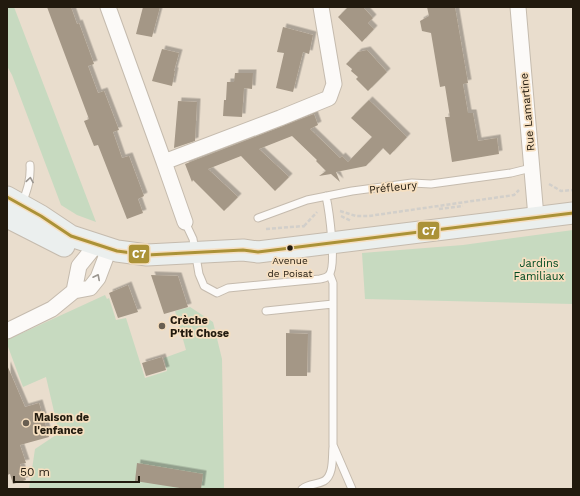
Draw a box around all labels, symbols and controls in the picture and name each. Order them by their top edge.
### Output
street label: Rue Lamartine [518,72,537,152]
one-way arrow [25,177,33,183]
street label: Préfleury [368,178,418,196]
line badge: C7 [417,221,440,240]
text: C7 [422,225,436,238]
marker: Avenue de Poisat [285,243,295,253]
line badge: C7 [128,244,150,264]
text: C7 [132,248,146,261]
place label: Avenue de Poisat [267,255,313,279]
park label: Jardins Familiaux [514,257,565,283]
one-way arrow [93,273,100,281]
place label: Crèche P'tit Chose [170,314,229,340]
marker: Crèche P'tit Chose [157,321,167,331]
place label: Maison de l'enfance [34,411,89,437]
marker: Maison de l'enfance [21,418,31,428]
scale bar [14,458,139,484]
text: 50 m [20,465,50,479]

